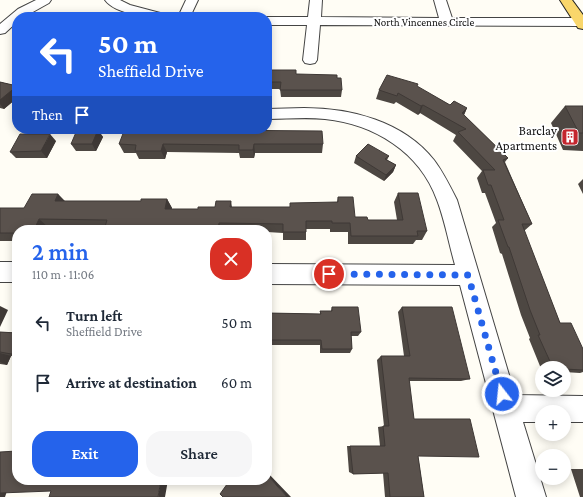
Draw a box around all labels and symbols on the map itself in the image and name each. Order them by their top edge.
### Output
street label: North Vincennes Circle [374,16,475,28]
place label: Barclay Apartments [495,123,558,153]
building icon: Barclay Apartments [560,127,580,147]
pin [312,257,346,291]
position arrow [481,373,523,415]

